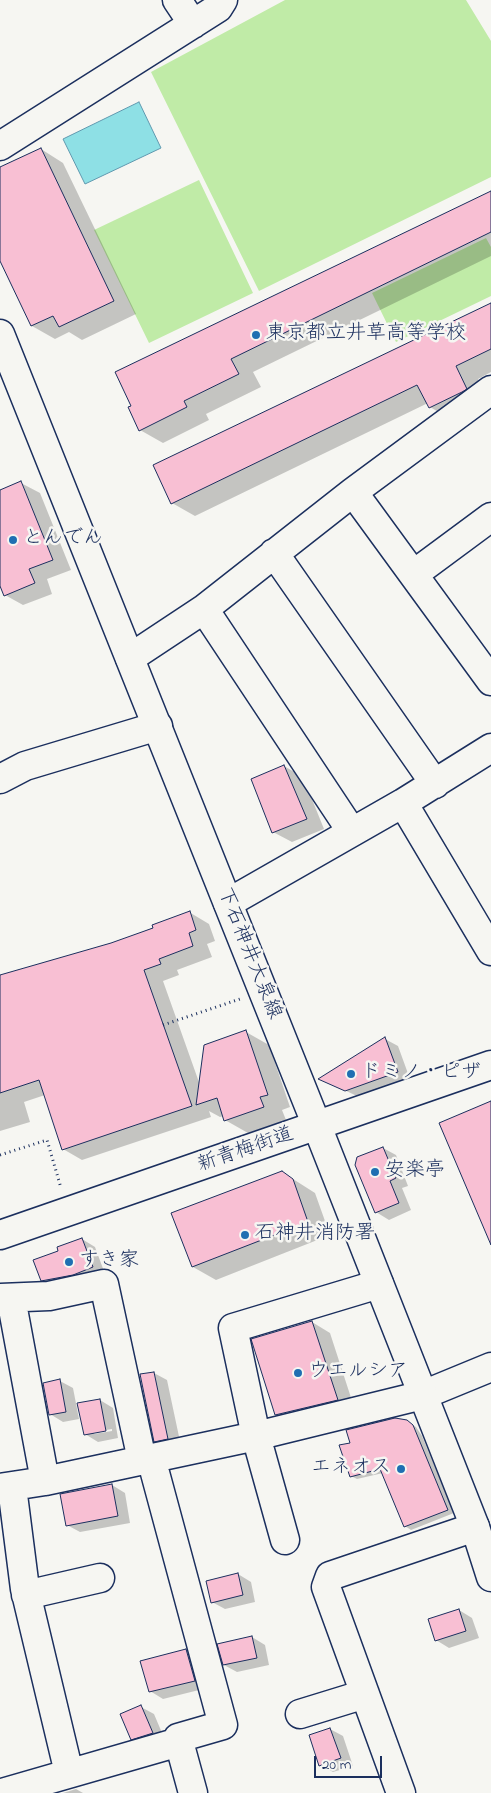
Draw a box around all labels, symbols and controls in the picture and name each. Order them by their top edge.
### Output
place label: 東京都立井草高等学校 [266,323,466,347]
marker: 東京都立井草高等学校 [250,329,262,341]
place label: とんでん [23,528,103,552]
marker: とんでん [7,534,19,546]
street label: 下石神井大泉線 [211,885,285,1023]
place label: ドミノ・ピザ [361,1062,481,1086]
marker: ドミノ・ピザ [345,1068,357,1080]
street label: 新青梅街道 [195,1123,297,1179]
place label: 安楽亭 [385,1160,445,1184]
marker: 安楽亭 [369,1166,381,1178]
place label: 石神井消防署 [255,1223,375,1247]
marker: 石神井消防署 [239,1229,251,1241]
place label: すき家 [79,1250,139,1274]
marker: すき家 [63,1256,75,1268]
place label: ウエルシア [308,1361,408,1385]
marker: ウエルシア [292,1367,304,1379]
place label: エネオス [311,1457,391,1481]
marker: エネオス [395,1463,407,1475]
scale bar [316,1746,384,1778]
text: 20 m [322,1754,351,1776]

